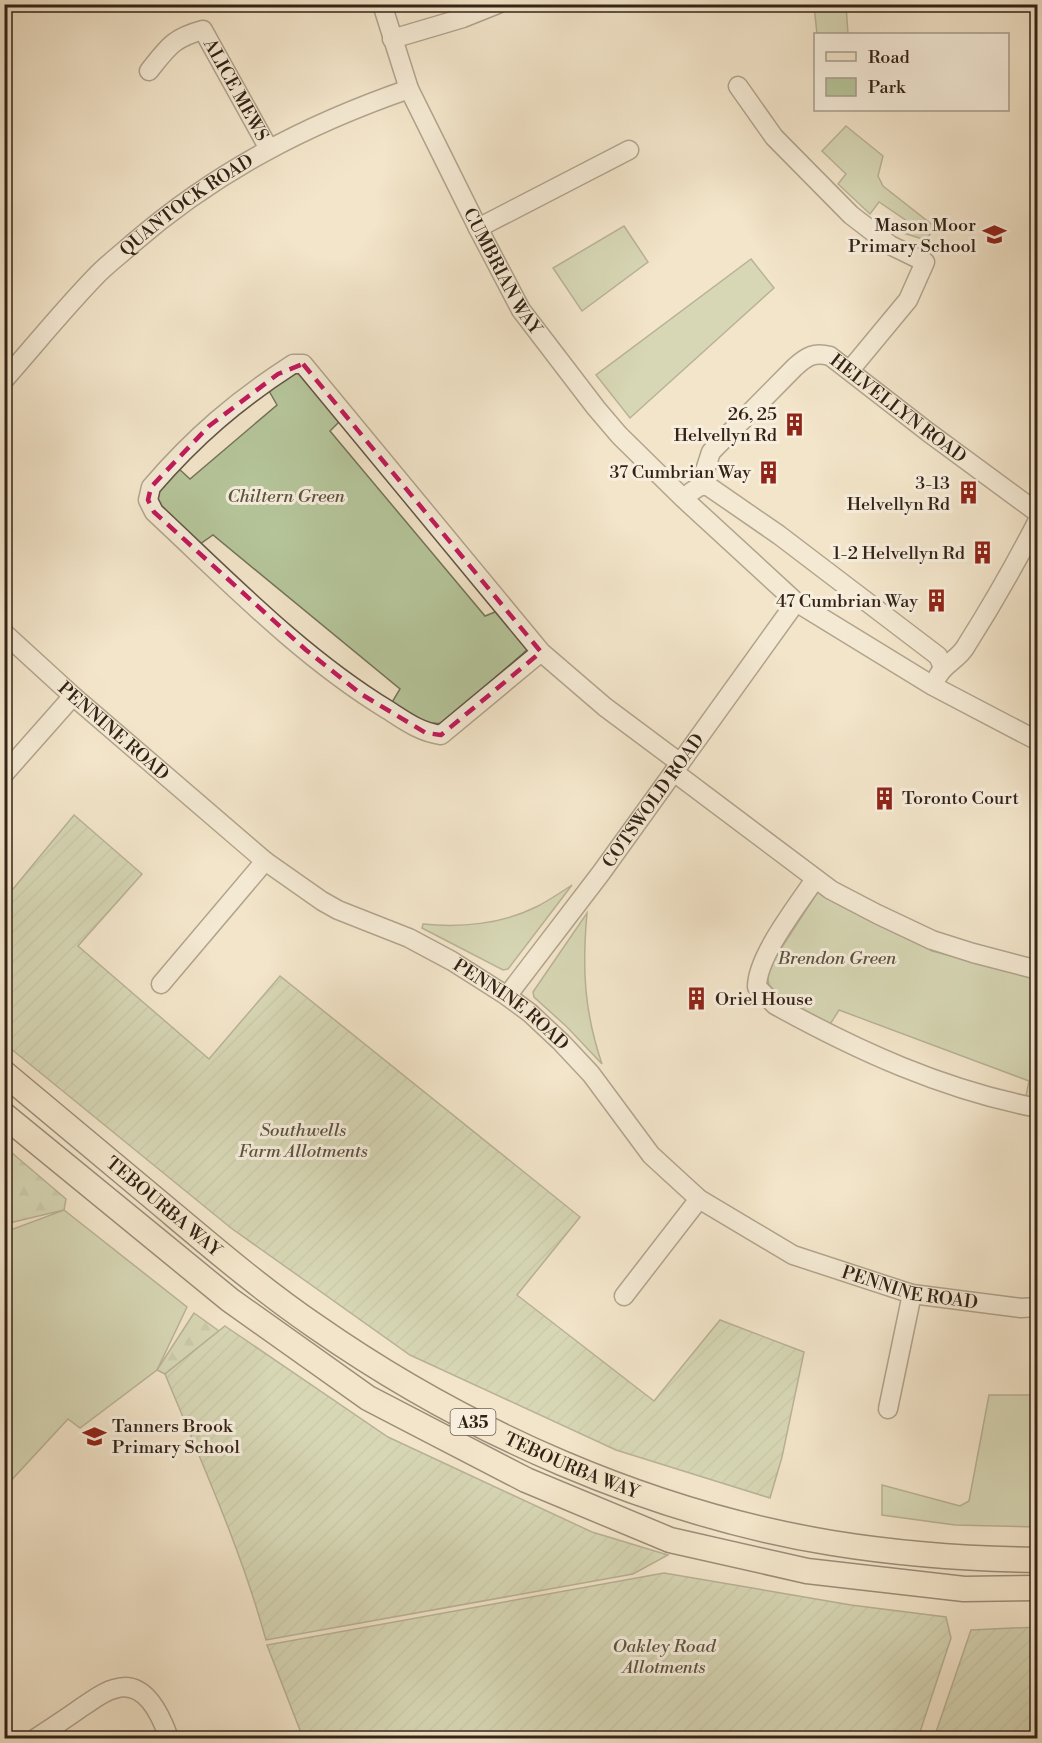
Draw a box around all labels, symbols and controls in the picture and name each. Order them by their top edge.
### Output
legend [814,33,1009,111]
street label: ALICE MEWS [198,34,273,145]
text: Road [868,46,911,69]
text: Park [868,76,907,99]
street label: QUANTOCK ROAD [115,150,258,262]
street label: CUMBRIAN WAY [458,204,547,340]
place label: Mason Moor Primary School [848,214,977,258]
school or university icon: Mason Moor Primary School [981,222,1007,248]
street label: HELVELLYN ROAD [825,349,971,468]
place label: 26, 25 Helvellyn Rd [674,403,778,447]
building icon: 26, 25 Helvellyn Rd [782,411,808,437]
building icon: 37 Cumbrian Way [756,459,782,485]
place label: 37 Cumbrian Way [609,461,751,484]
place label: 3-13 Helvellyn Rd [847,472,951,516]
building icon: 3-13 Helvellyn Rd [955,480,981,506]
park label: Chiltern Green [227,485,346,508]
building icon: 1-2 Helvellyn Rd [970,540,996,566]
place label: 1-2 Helvellyn Rd [833,542,966,565]
building icon: 47 Cumbrian Way [923,588,949,614]
place label: 47 Cumbrian Way [776,590,918,613]
street label: PENNINE ROAD [53,677,174,786]
street label: COTSWOLD ROAD [597,729,710,873]
building icon: Toronto Court [871,785,897,811]
place label: Toronto Court [902,787,1020,810]
park label: Brendon Green [777,947,897,970]
street label: PENNINE ROAD [448,954,574,1056]
building icon: Oriel House [684,986,710,1012]
place label: Oriel House [715,988,813,1011]
park label: Southwells Farm Allotments [238,1119,368,1163]
street label: TEBOURBA WAY [101,1152,227,1263]
street label: PENNINE ROAD [839,1261,979,1314]
road number: A35 [450,1409,496,1435]
place label: Tanners Brook Primary School [112,1415,240,1459]
school or university icon: Tanners Brook Primary School [81,1423,107,1449]
street label: TEBOURBA WAY [500,1427,643,1505]
park label: Oakley Road Allotments [613,1635,716,1679]

